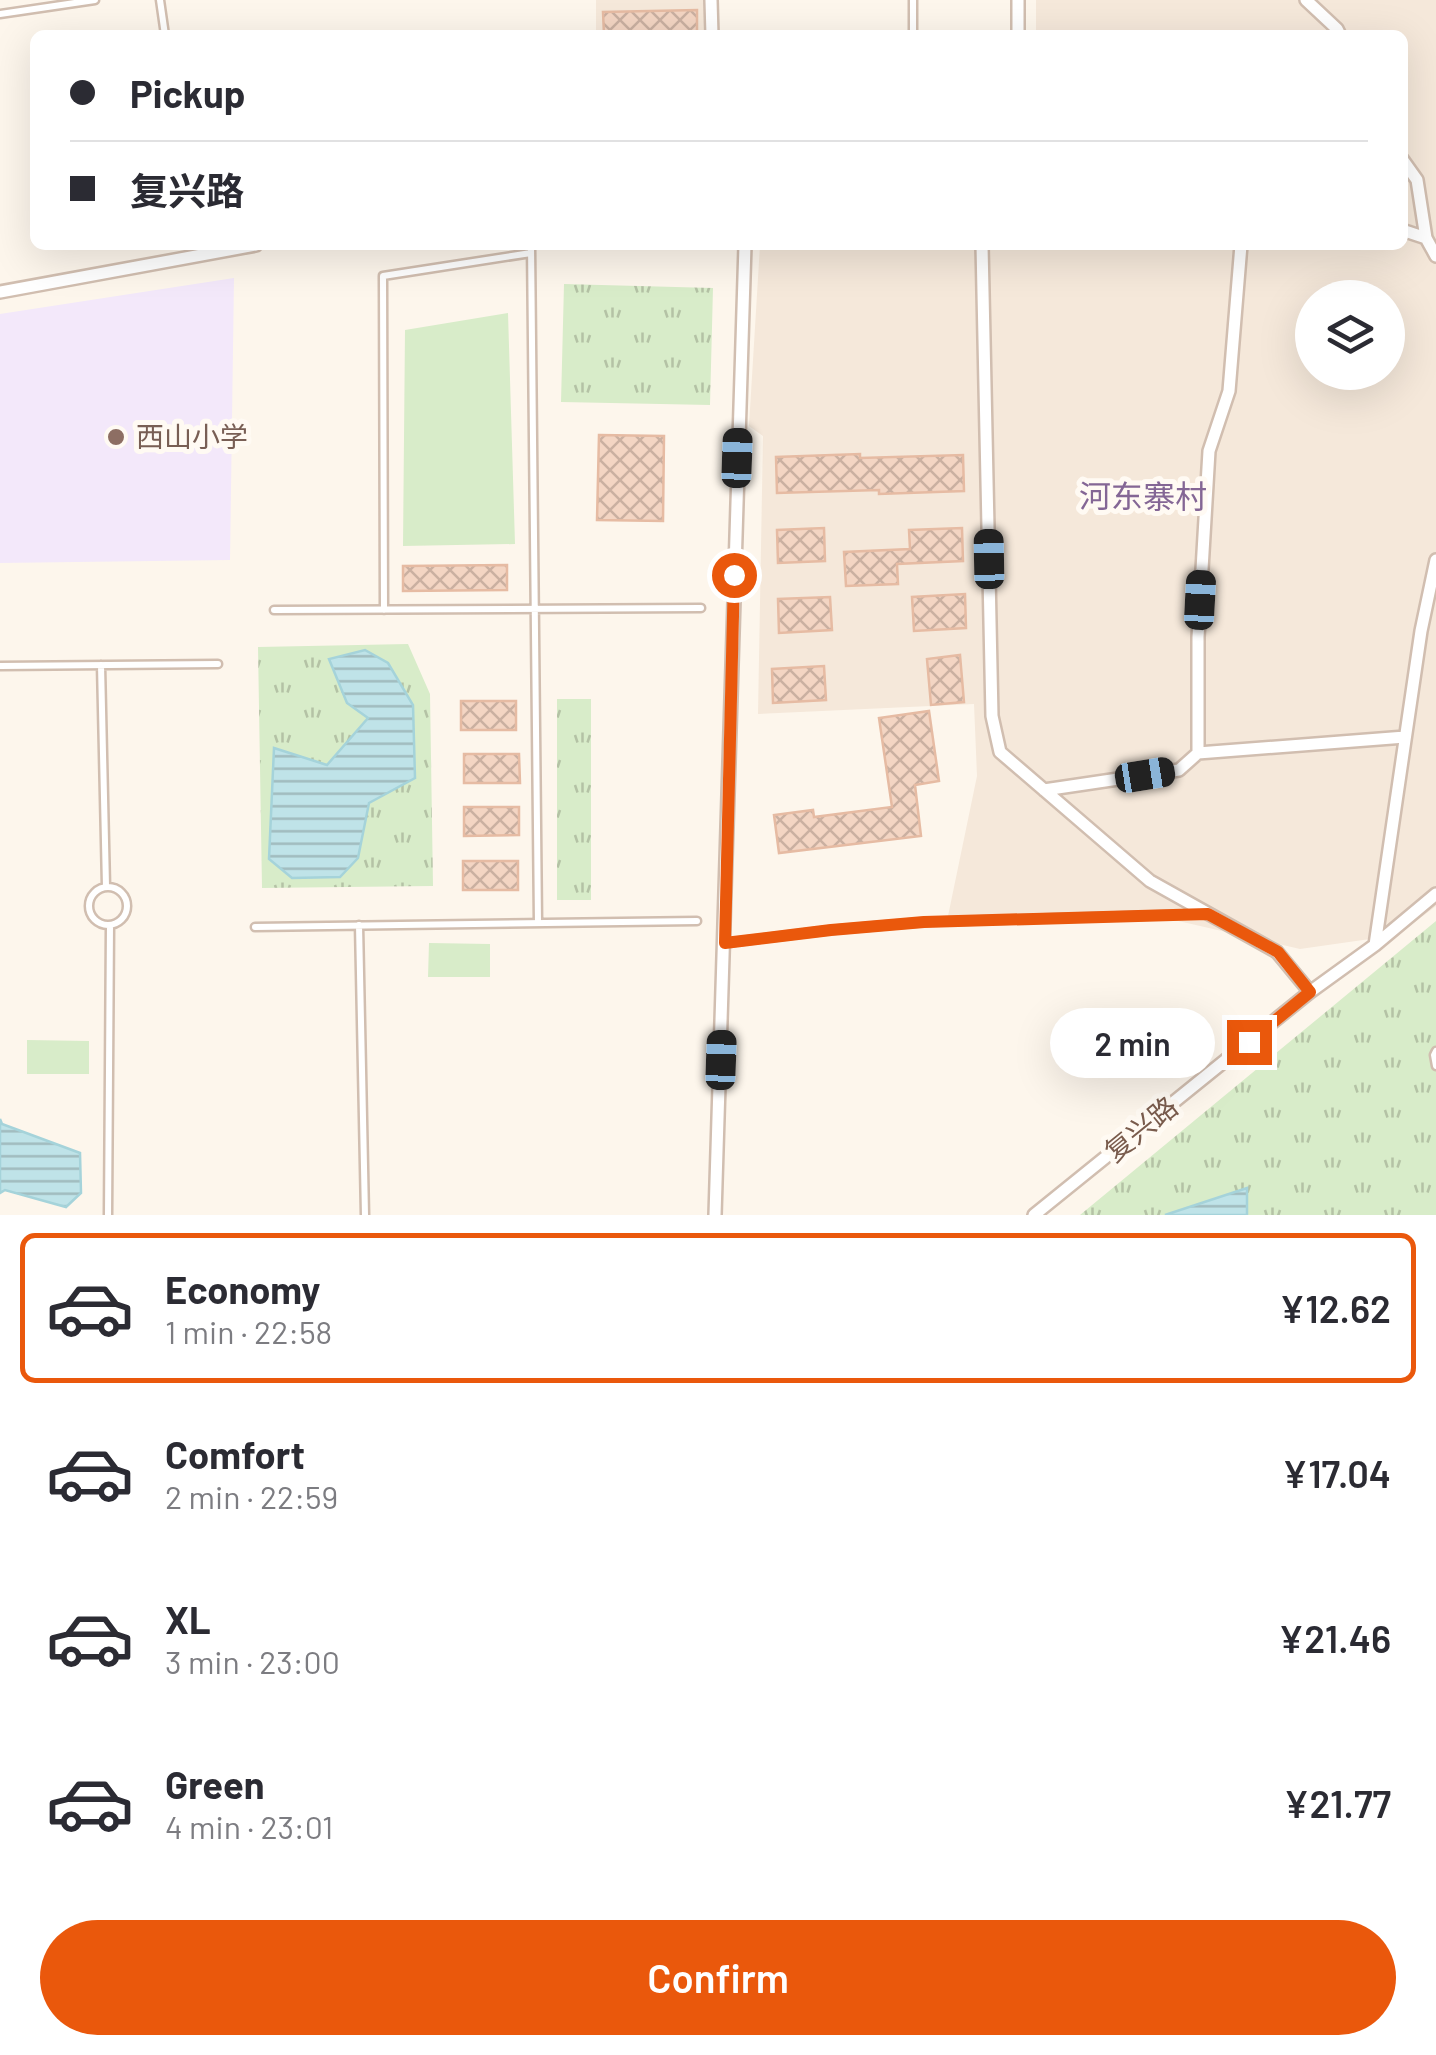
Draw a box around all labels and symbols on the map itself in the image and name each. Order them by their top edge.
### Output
place label: 西山小学 [136,419,248,453]
marker: 西山小学 [105,426,127,448]
car [721,427,753,489]
district label: 河东寨村 [1079,476,1207,514]
car [973,529,1005,589]
route start [712,553,757,598]
car [1183,569,1217,631]
car [1113,755,1177,795]
callout: 2 min [1049,1007,1214,1077]
route end [1227,1020,1272,1065]
car [705,1029,737,1091]
street label: 复兴路 [1097,1089,1184,1168]

